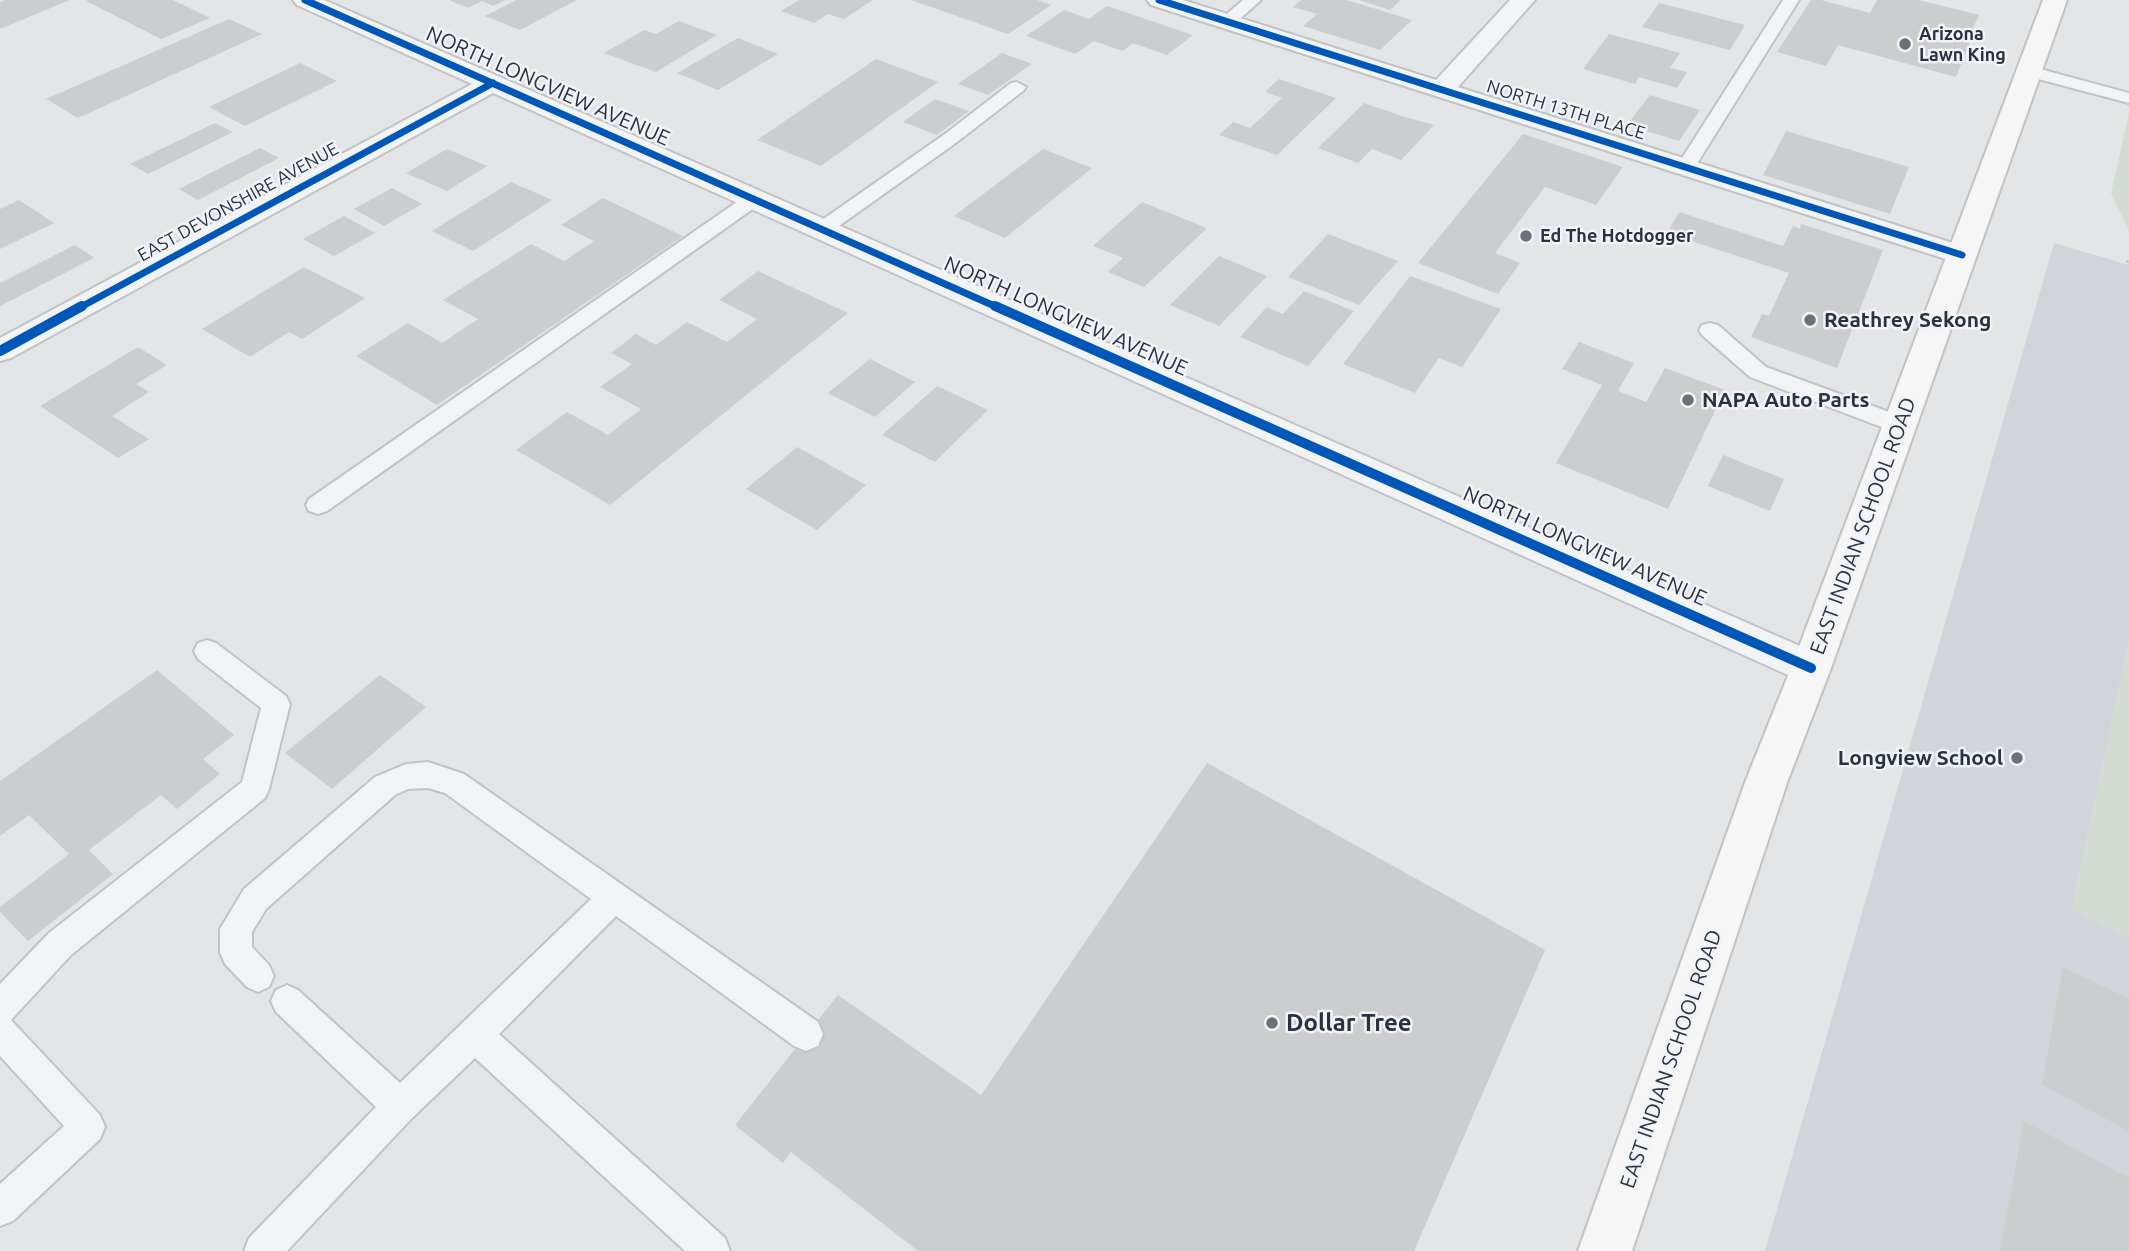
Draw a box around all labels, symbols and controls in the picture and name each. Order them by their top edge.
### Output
street label: NORTH LONGVIEW AVENUE [422,21,674,151]
place label: Arizona Lawn King [1919,23,2006,66]
marker: Arizona Lawn King [1897,36,1913,52]
street label: NORTH 13TH PLACE [1484,76,1648,144]
street label: EAST DEVONSHIRE AVENUE [134,138,342,266]
place label: Ed The Hotdogger [1540,225,1693,247]
marker: Ed The Hotdogger [1518,228,1534,244]
street label: NORTH LONGVIEW AVENUE [940,251,1192,381]
place label: Reathrey Sekong [1824,307,1991,333]
marker: Reathrey Sekong [1802,312,1818,328]
place label: NAPA Auto Parts [1702,387,1869,413]
marker: NAPA Auto Parts [1680,392,1696,408]
street label: EAST INDIAN SCHOOL ROAD [1805,394,1921,658]
street label: NORTH LONGVIEW AVENUE [1459,481,1711,611]
place label: Longview School [1838,745,2003,771]
marker: Longview School [2009,750,2025,766]
street label: EAST INDIAN SCHOOL ROAD [1615,926,1727,1192]
place label: Dollar Tree [1286,1009,1412,1037]
marker: Dollar Tree [1264,1015,1280,1031]

